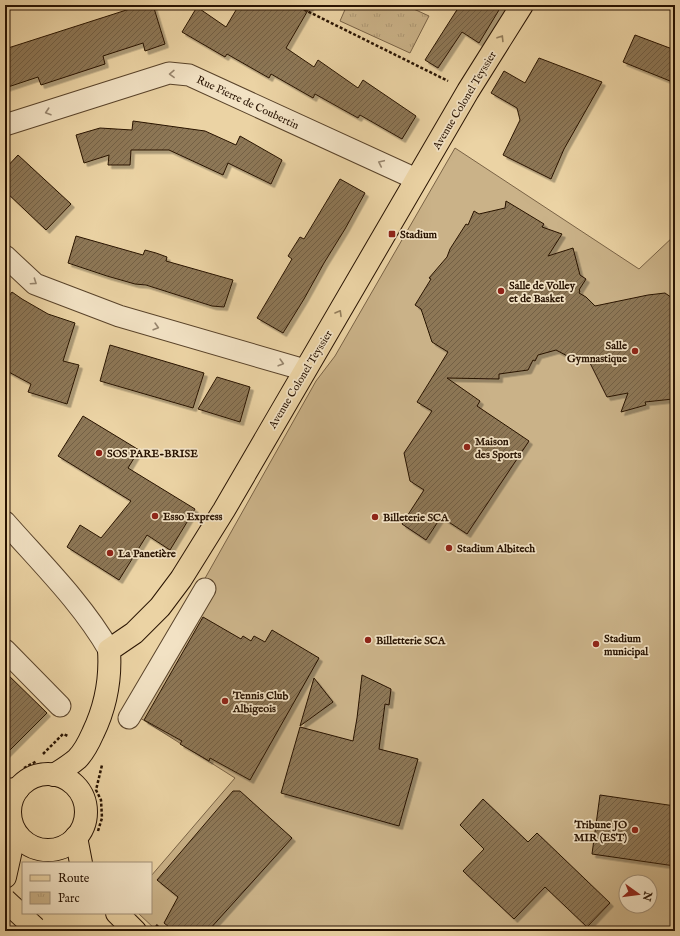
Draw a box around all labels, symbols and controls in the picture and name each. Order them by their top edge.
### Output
one-way arrow [497,35,504,42]
street label: Avenue Colonel Teyssier [429,49,500,153]
one-way arrow [169,70,175,78]
street label: Rue Pierre de Coubertin [194,73,301,133]
one-way arrow [45,107,52,116]
one-way arrow [377,160,385,168]
place label: Stadium [400,228,438,242]
marker: Stadium [387,229,397,239]
one-way arrow [30,277,37,284]
place label: Salle de Volley et de Basket [509,279,576,306]
marker: Salle de Volley et de Basket [496,286,506,296]
one-way arrow [335,310,342,317]
one-way arrow [152,322,159,331]
street label: Avenue Colonel Teyssier [265,328,336,432]
place label: Salle Gymnastique [567,339,627,366]
marker: Salle Gymnastique [630,346,640,356]
one-way arrow [277,358,284,367]
place label: Maison des Sports [475,435,521,462]
marker: Maison des Sports [462,442,472,452]
place label: SOS PARE-BRISE [107,447,198,461]
marker: SOS PARE-BRISE [94,448,104,458]
place label: Esso Express [163,510,223,524]
marker: Esso Express [150,511,160,521]
place label: Billeterie SCA [383,511,449,525]
marker: Billeterie SCA [370,512,380,522]
place label: Stadium Albitech [457,542,535,556]
marker: Stadium Albitech [444,543,454,553]
place label: La Panetière [117,547,176,561]
marker: La Panetière [105,548,115,558]
place label: Stadium municipal [604,632,649,659]
place label: Billetterie SCA [376,634,446,648]
marker: Billetterie SCA [363,635,373,645]
marker: Stadium municipal [591,639,601,649]
place label: Tennis Club Albigeois [232,689,289,716]
marker: Tennis Club Albigeois [220,696,230,706]
place label: Tribune JO MIR (EST) [574,818,627,845]
marker: Tribune JO MIR (EST) [630,825,640,835]
legend [22,862,152,914]
text: Route [58,871,90,886]
north arrow [618,874,658,914]
text: N [639,889,655,903]
text: Parc [58,891,80,906]

